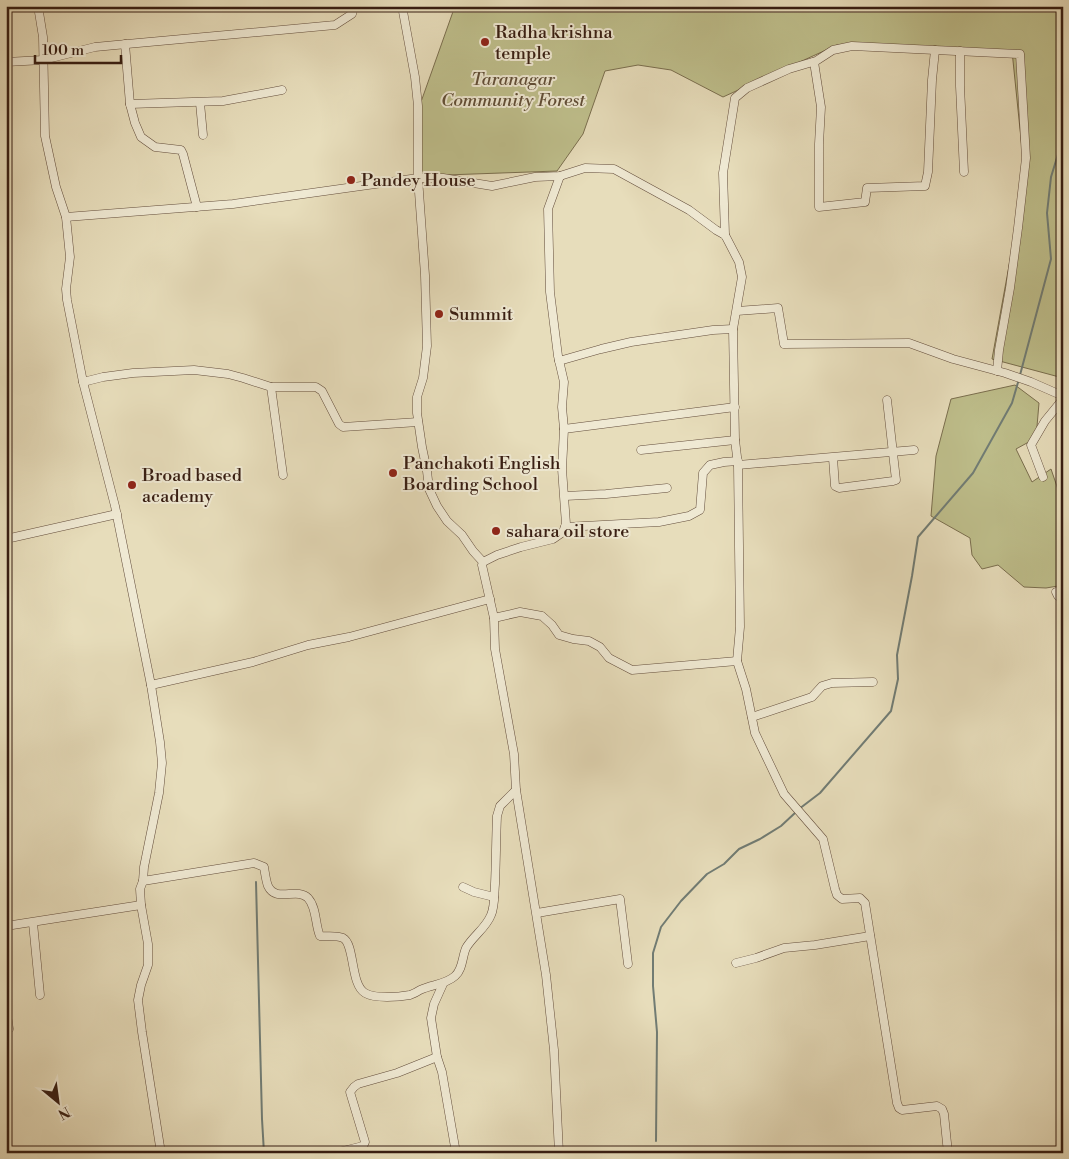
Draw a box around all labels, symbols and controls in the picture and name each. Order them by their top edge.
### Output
place label: Radha krishna temple [495,21,614,65]
scale bar [35,32,121,64]
marker: Radha krishna temple [479,36,491,48]
text: 100 m [42,41,84,60]
park label: Taranagar Community Forest [441,68,586,112]
place label: Pandey House [361,169,476,192]
marker: Pandey House [345,174,357,186]
place label: Summit [449,303,514,326]
marker: Summit [433,308,445,320]
place label: Panchakoti English Boarding School [402,452,561,496]
place label: Broad based academy [141,464,243,508]
marker: Panchakoti English Boarding School [387,467,399,479]
marker: Broad based academy [126,479,138,491]
place label: sahara oil store [506,520,629,543]
marker: sahara oil store [490,525,502,537]
north arrow [32,1076,82,1126]
text: N [55,1102,73,1123]

